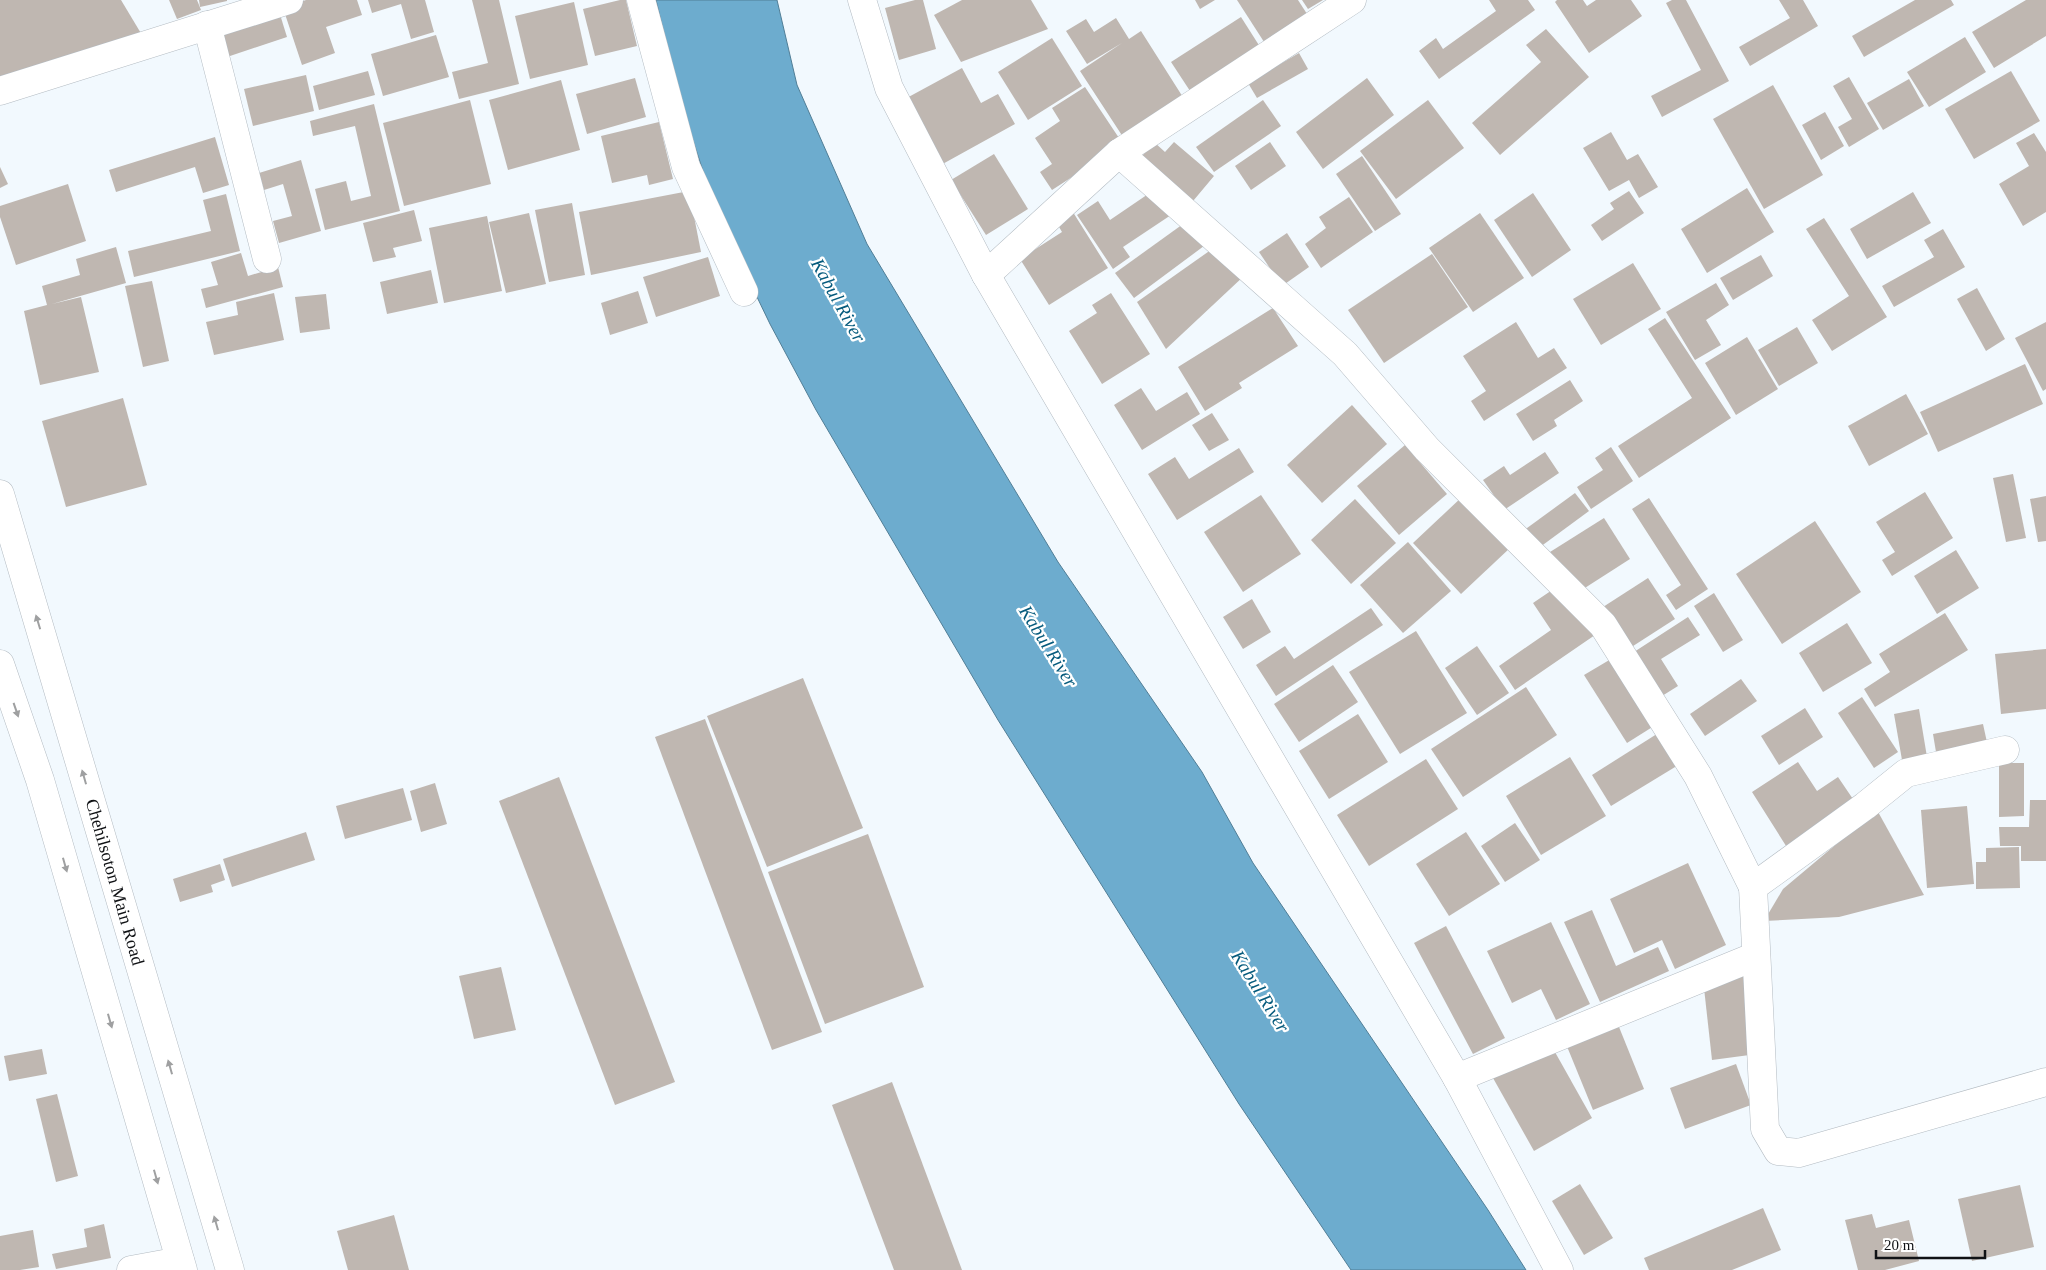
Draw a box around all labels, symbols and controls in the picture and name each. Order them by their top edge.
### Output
water label: Kabul River [807,254,870,346]
water label: Kabul River [1015,601,1082,691]
one-way arrow [34,614,42,629]
one-way arrow [13,703,20,718]
one-way arrow [80,770,88,785]
street label: Chehilsoton Main Road [82,797,148,967]
one-way arrow [61,858,69,873]
water label: Kabul River [1227,946,1294,1036]
one-way arrow [107,1014,115,1029]
one-way arrow [166,1060,174,1075]
one-way arrow [152,1170,160,1185]
one-way arrow [212,1216,220,1231]
scale bar [1876,1228,1985,1260]
text: 20 m [1884,1237,1915,1253]

